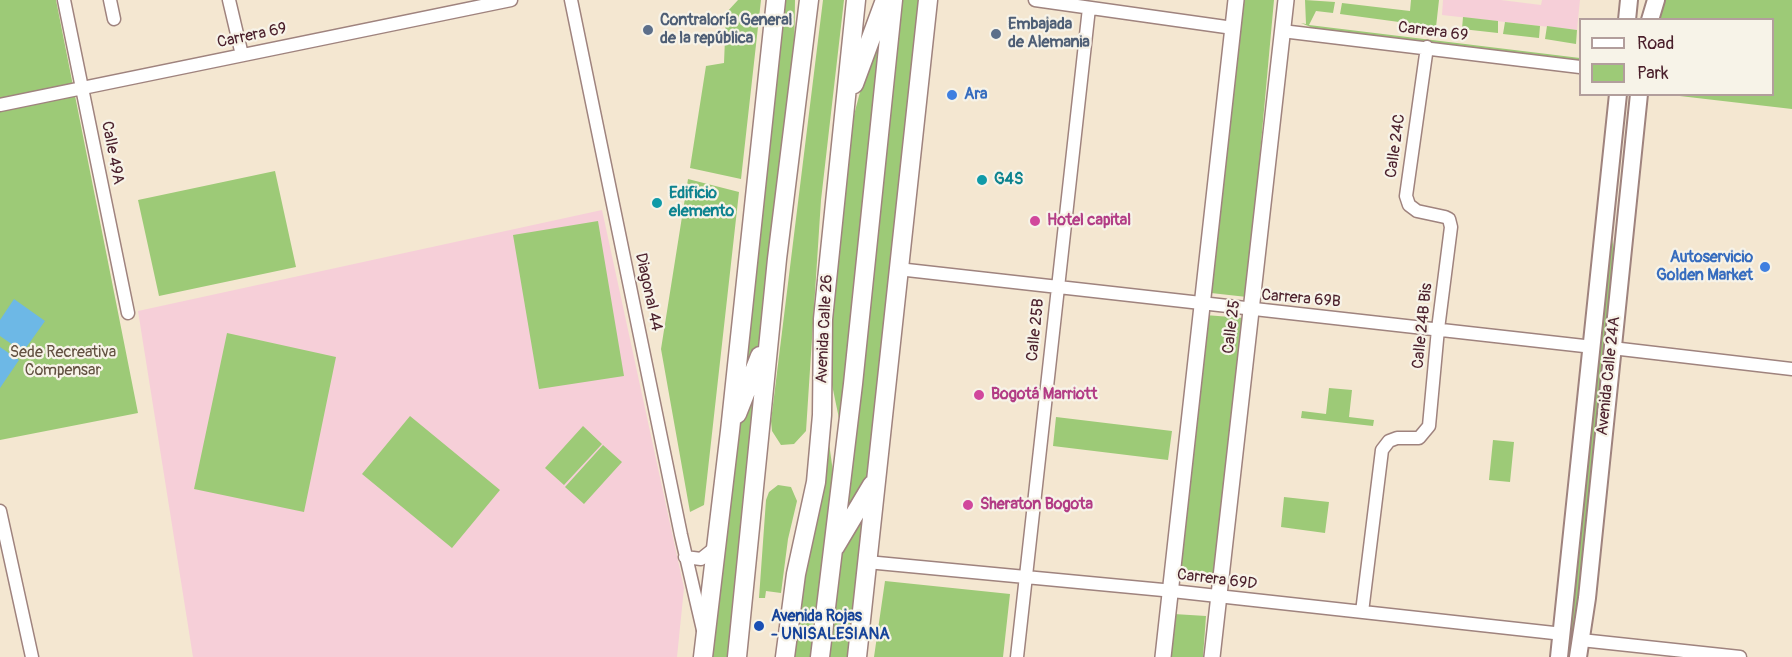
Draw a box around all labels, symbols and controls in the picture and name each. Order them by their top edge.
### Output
place label: Contraloría General de la república [660,11,792,49]
place label: Embajada de Alemania [1008,15,1090,53]
street label: Carrera 69 [1397,18,1469,46]
legend [1579,18,1774,96]
street label: Carrera 69 [216,19,288,53]
marker: Contraloría General de la república [641,23,655,37]
marker: Embajada de Alemania [989,27,1003,41]
text: Road [1637,32,1674,55]
text: Park [1637,62,1669,85]
place label: Ara [964,85,988,105]
marker: Ara [945,88,959,102]
street label: Calle 24C [1382,113,1410,179]
street label: Calle 49A [96,120,128,186]
place label: G4S [994,170,1023,190]
marker: G4S [975,173,989,187]
place label: Edificio elemento [669,184,734,222]
marker: Edificio elemento [650,196,664,210]
place label: Hotel capital [1047,211,1131,231]
marker: Hotel capital [1028,214,1042,228]
place label: Autoservicio Golden Market [1656,248,1753,286]
street label: Diagonal 44 [630,251,666,333]
marker: Autoservicio Golden Market [1758,260,1772,274]
street label: Avenida Calle 26 [813,274,837,384]
street label: Calle 24B Bis [1409,282,1437,370]
street label: Carrera 69B [1261,286,1341,312]
street label: Calle 25B [1023,298,1049,362]
street label: Calle 25 [1219,299,1245,355]
street label: Avenida Calle 24A [1593,315,1625,437]
park label: Sede Recreativa Compensar [10,343,116,381]
place label: Bogotá Marriott [991,385,1097,405]
marker: Bogotá Marriott [972,388,986,402]
place label: Sheraton Bogota [980,495,1093,515]
marker: Sheraton Bogota [961,498,975,512]
street label: Carrera 69D [1176,566,1258,594]
place label: Avenida Rojas - UNISALESIANA [771,607,890,645]
marker: Avenida Rojas - UNISALESIANA [752,619,766,633]

